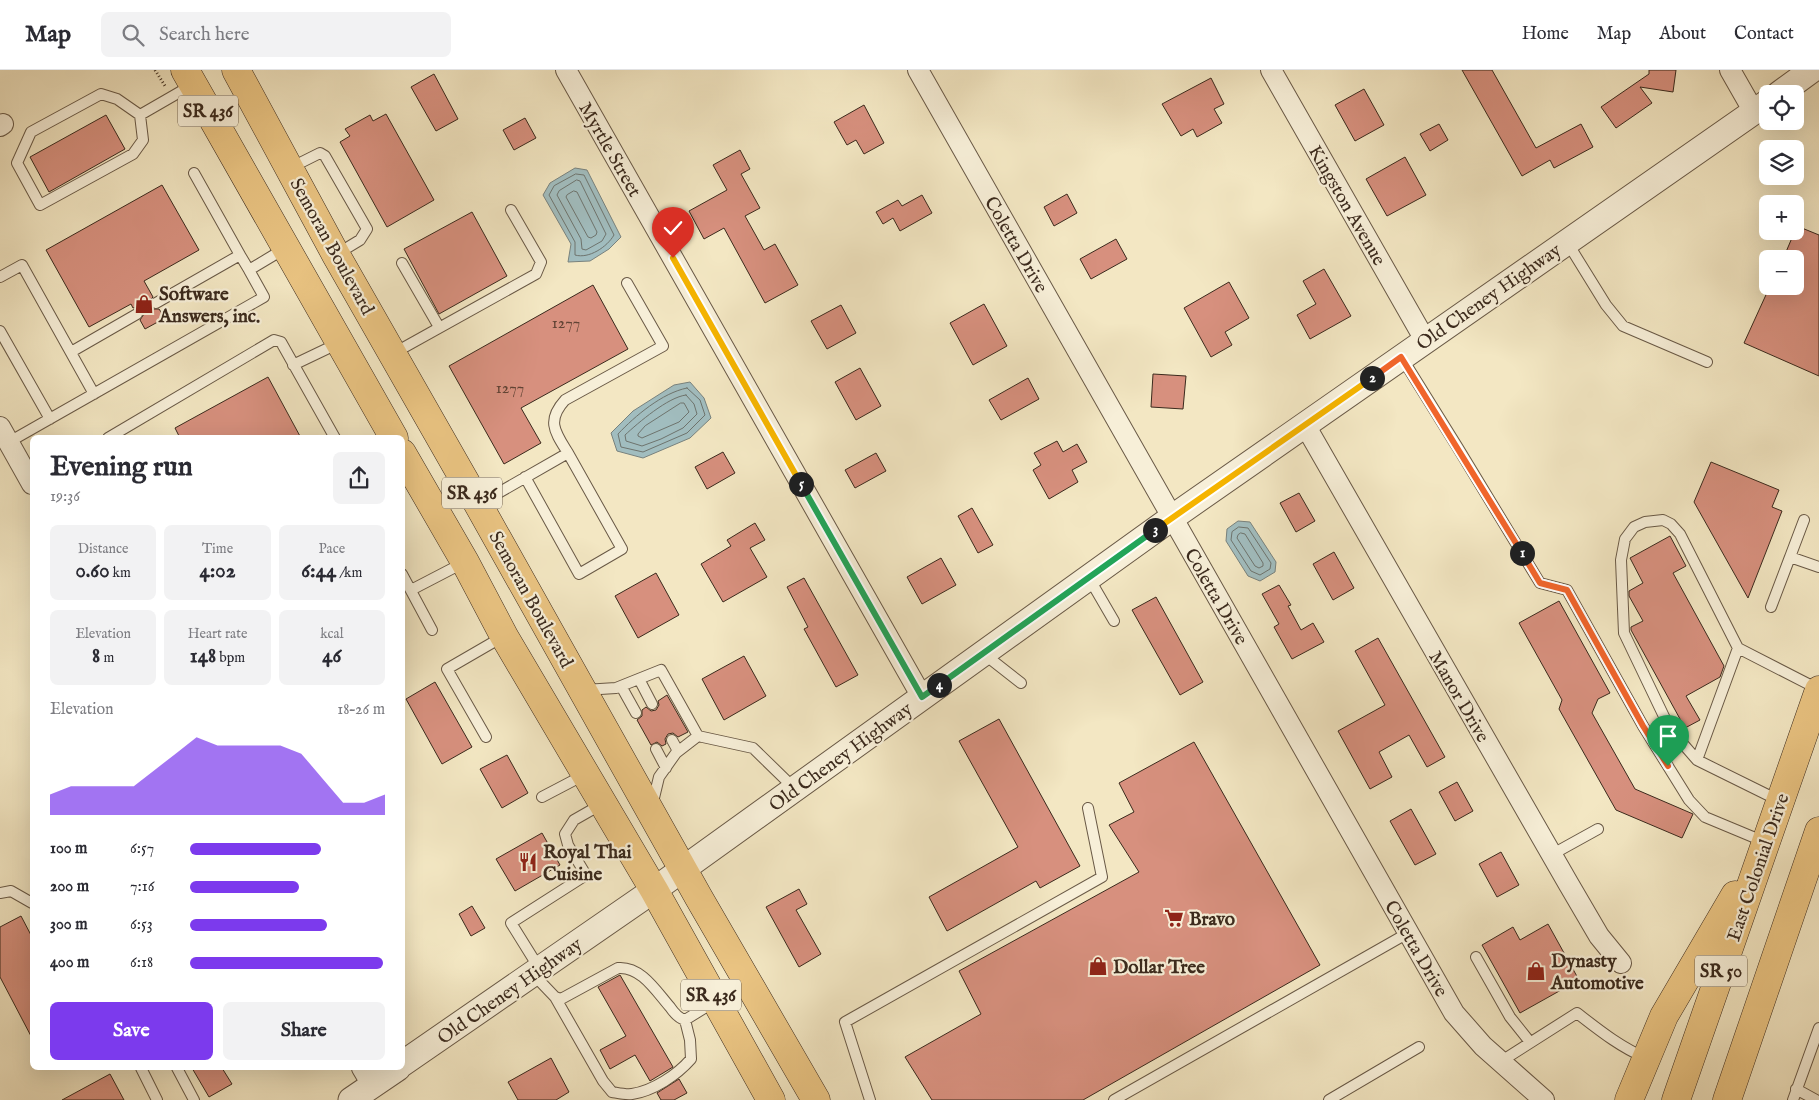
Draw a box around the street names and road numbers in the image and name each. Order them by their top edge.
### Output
road number: SR 436 [178,96,238,126]
street label: Myrtle Street [573,98,646,202]
street label: Kingston Avenue [1302,142,1391,271]
street label: Semoran Boulevard [284,174,379,320]
street label: Coletta Drive [978,193,1053,298]
street label: Old Cheney Highway [1412,238,1567,357]
road number: SR 436 [442,478,502,508]
street label: Semoran Boulevard [483,527,578,673]
street label: Coletta Drive [1178,545,1253,650]
street label: Manor Drive [1422,647,1494,747]
street label: Old Cheney Highway [765,697,918,818]
street label: East Colonial Drive [1722,790,1796,945]
street label: Coletta Drive [1378,897,1453,1002]
street label: Old Cheney Highway [433,932,588,1051]
road number: SR 50 [1695,956,1747,986]
road number: SR 436 [681,980,741,1010]

